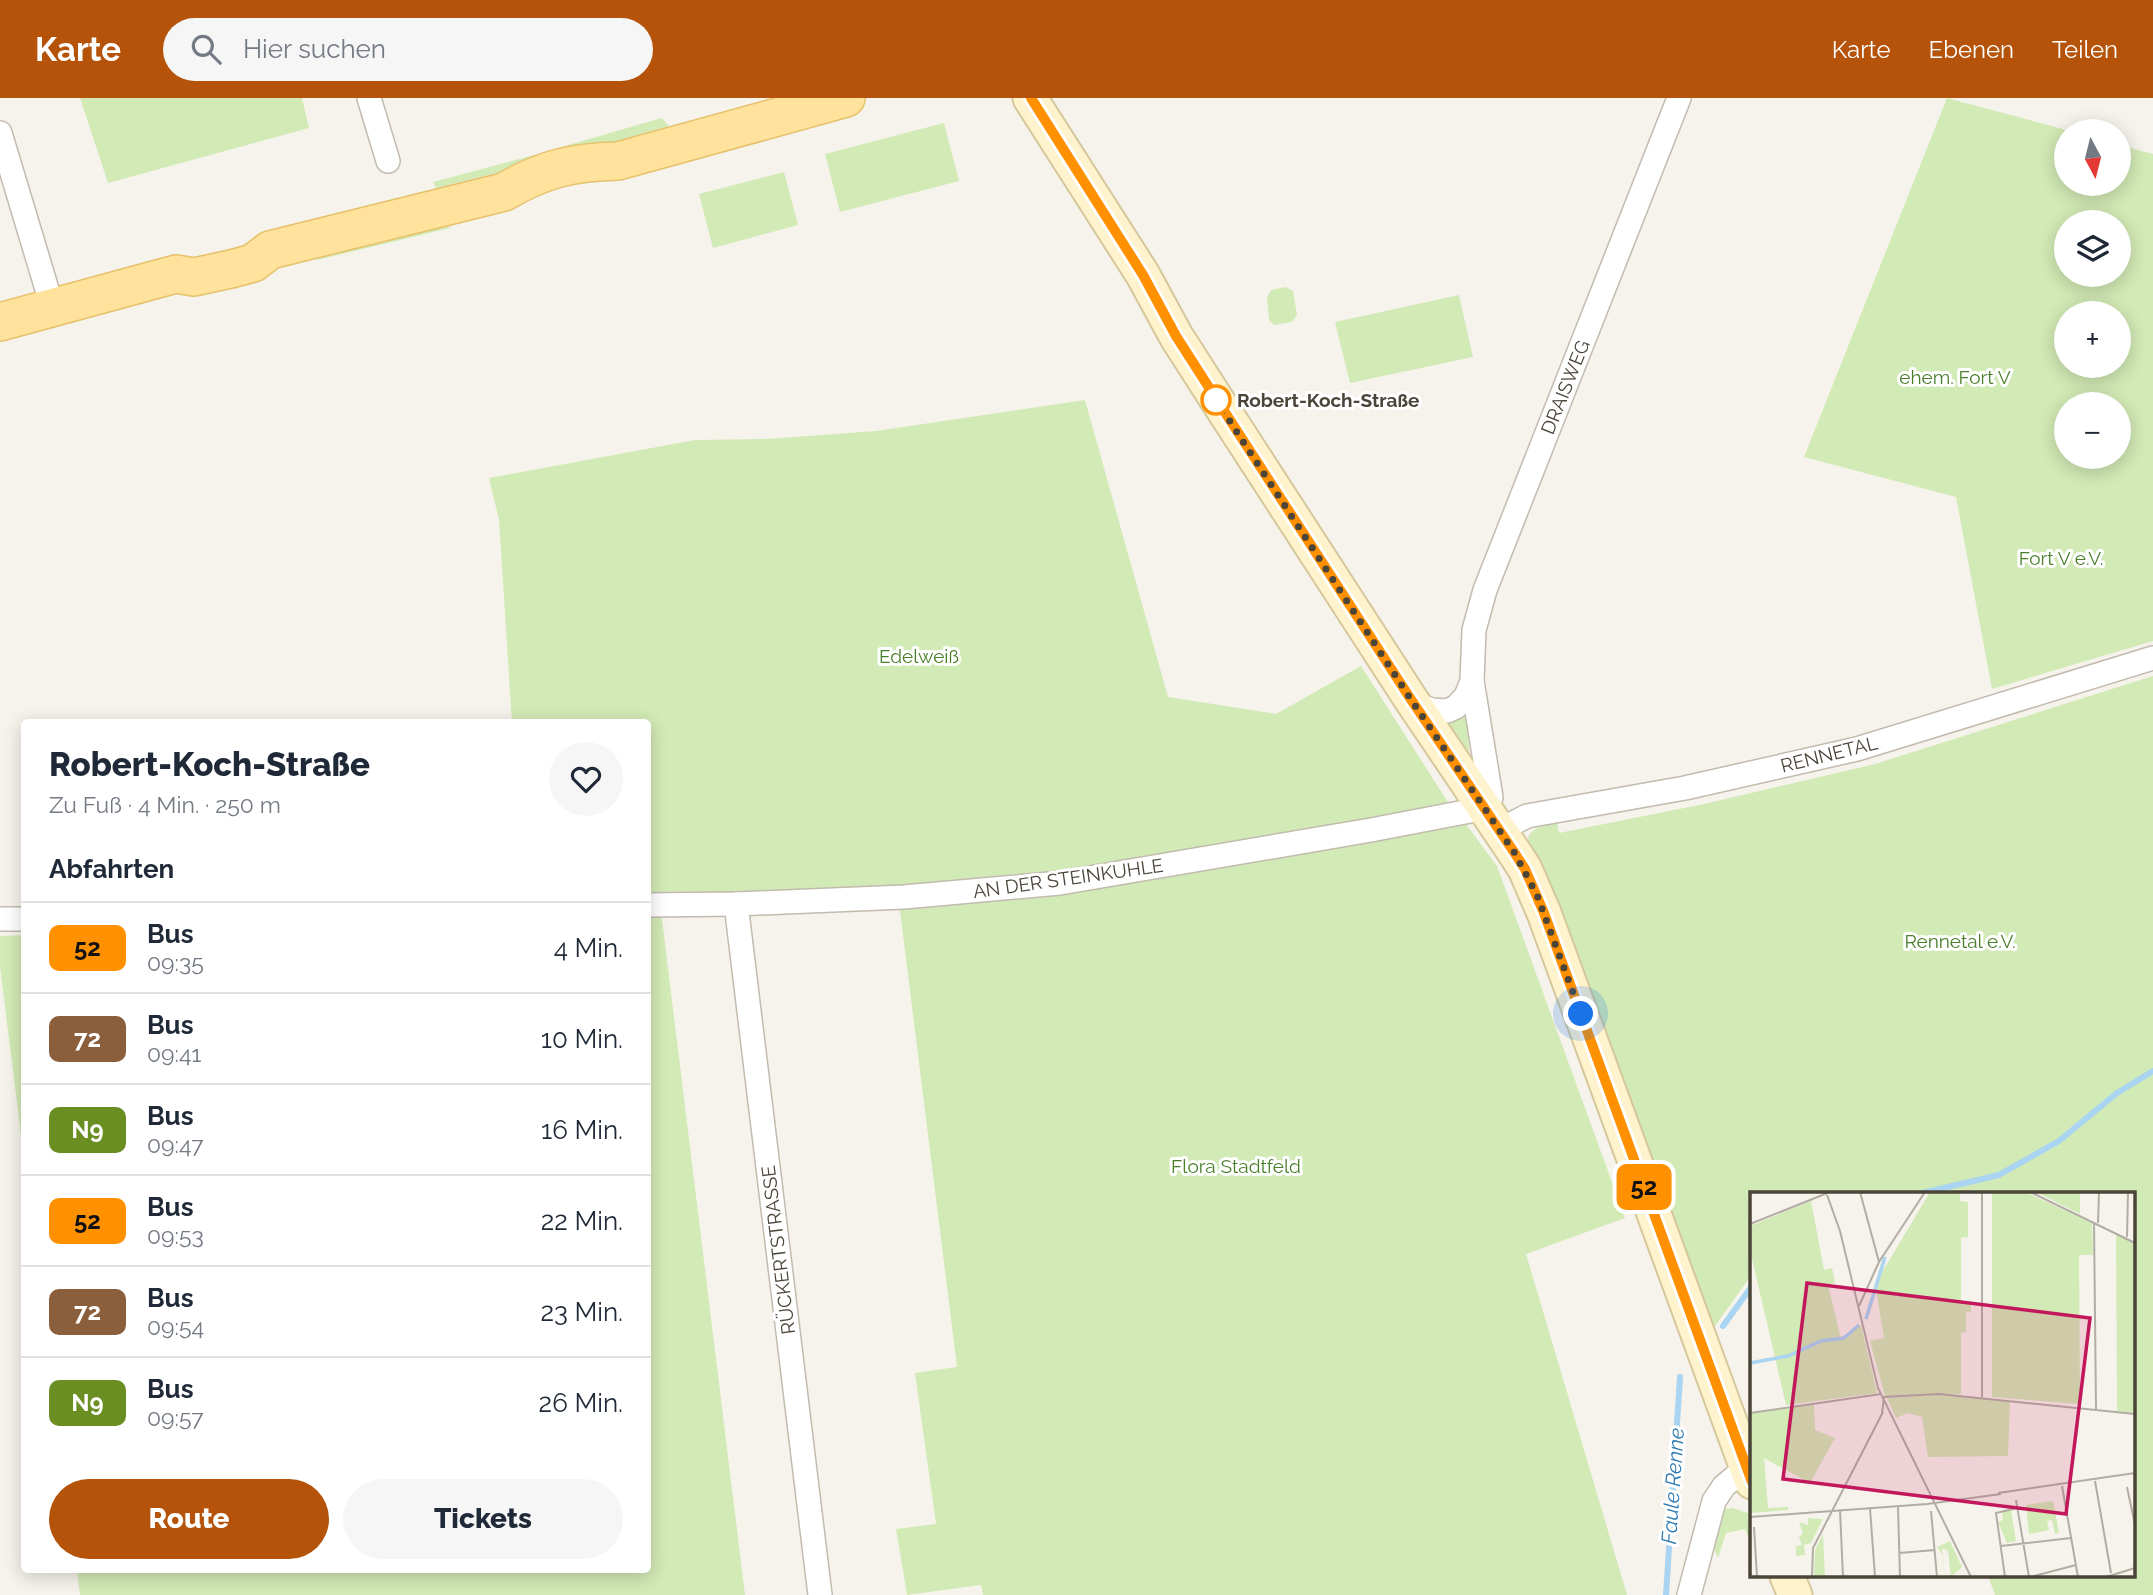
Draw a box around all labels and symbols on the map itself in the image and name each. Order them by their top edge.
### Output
north arrow [2054,119,2132,196]
street label: DRAISWEG [1536,337,1594,437]
park label: ehem. Fort V [1899,366,2011,388]
marker: Robert-Koch-Straße [1201,385,1231,415]
place label: Robert-Koch-Straße [1237,389,1419,411]
park label: Fort V e.V. [2019,547,2103,569]
park label: Edelweiß [879,645,959,667]
street label: RENNETAL [1778,731,1880,777]
street label: AN DER STEINKUHLE [971,854,1165,902]
park label: Rennetal e.V. [1904,930,2016,952]
your location [1563,996,1598,1031]
park label: Flora Stadtfeld [1171,1155,1301,1177]
street label: RÜCKERTSTRASSE [757,1164,799,1336]
line badge: 52 [1612,1164,1676,1210]
inset map [1750,1192,2136,1578]
water label: Faule Renne [1656,1427,1689,1545]

